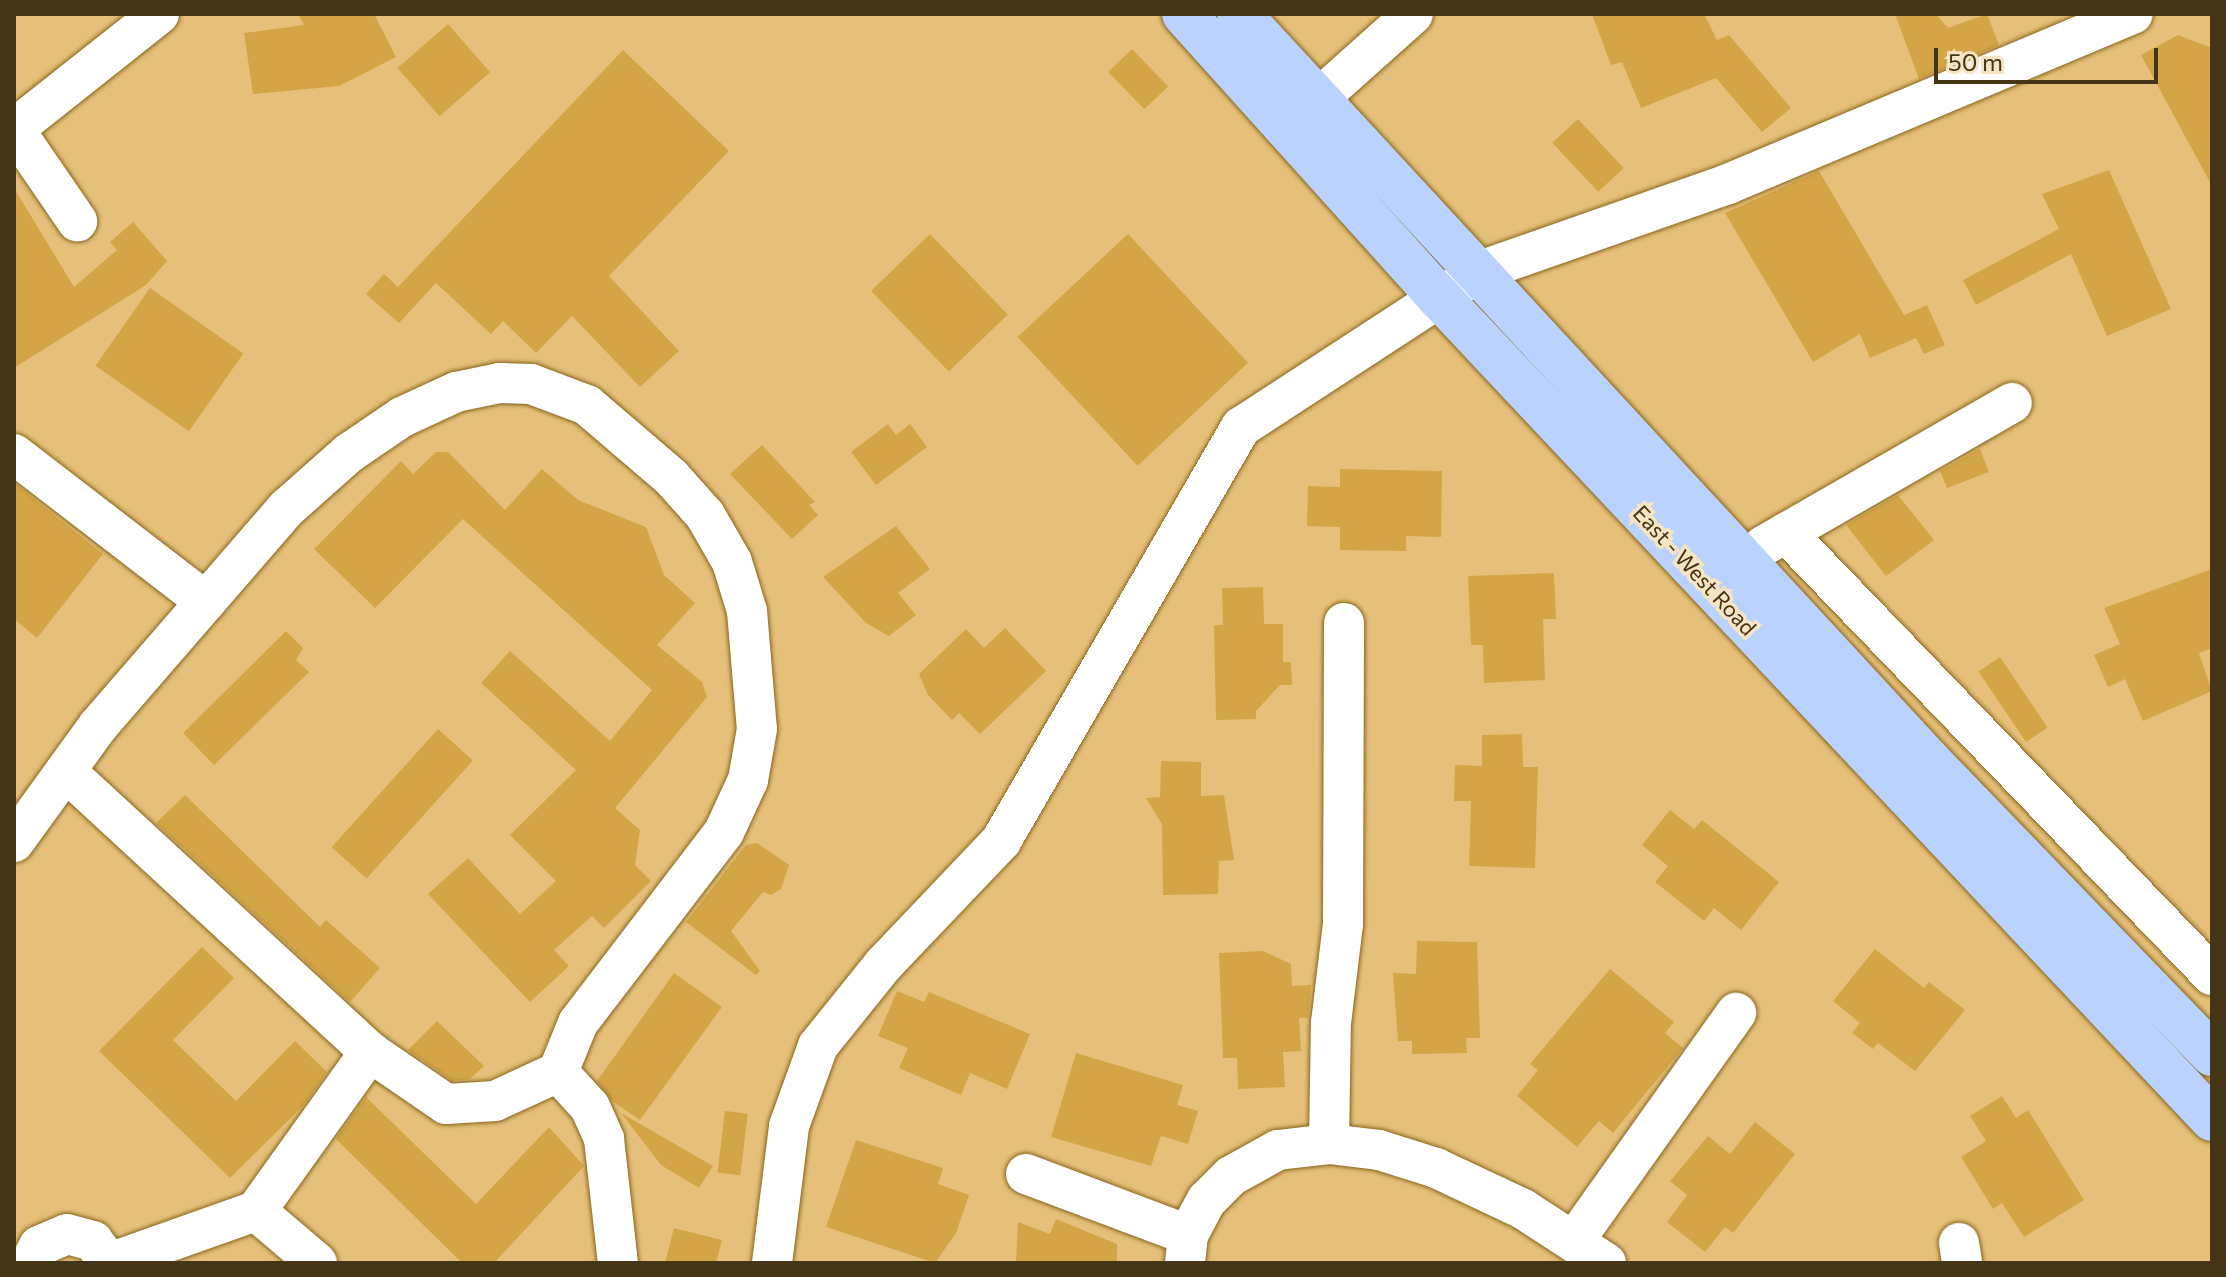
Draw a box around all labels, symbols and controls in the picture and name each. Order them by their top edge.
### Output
scale bar [1938,32,2162,82]
text: 50 m [1948,47,2003,76]
street label: East - West Road [1628,499,1762,641]

